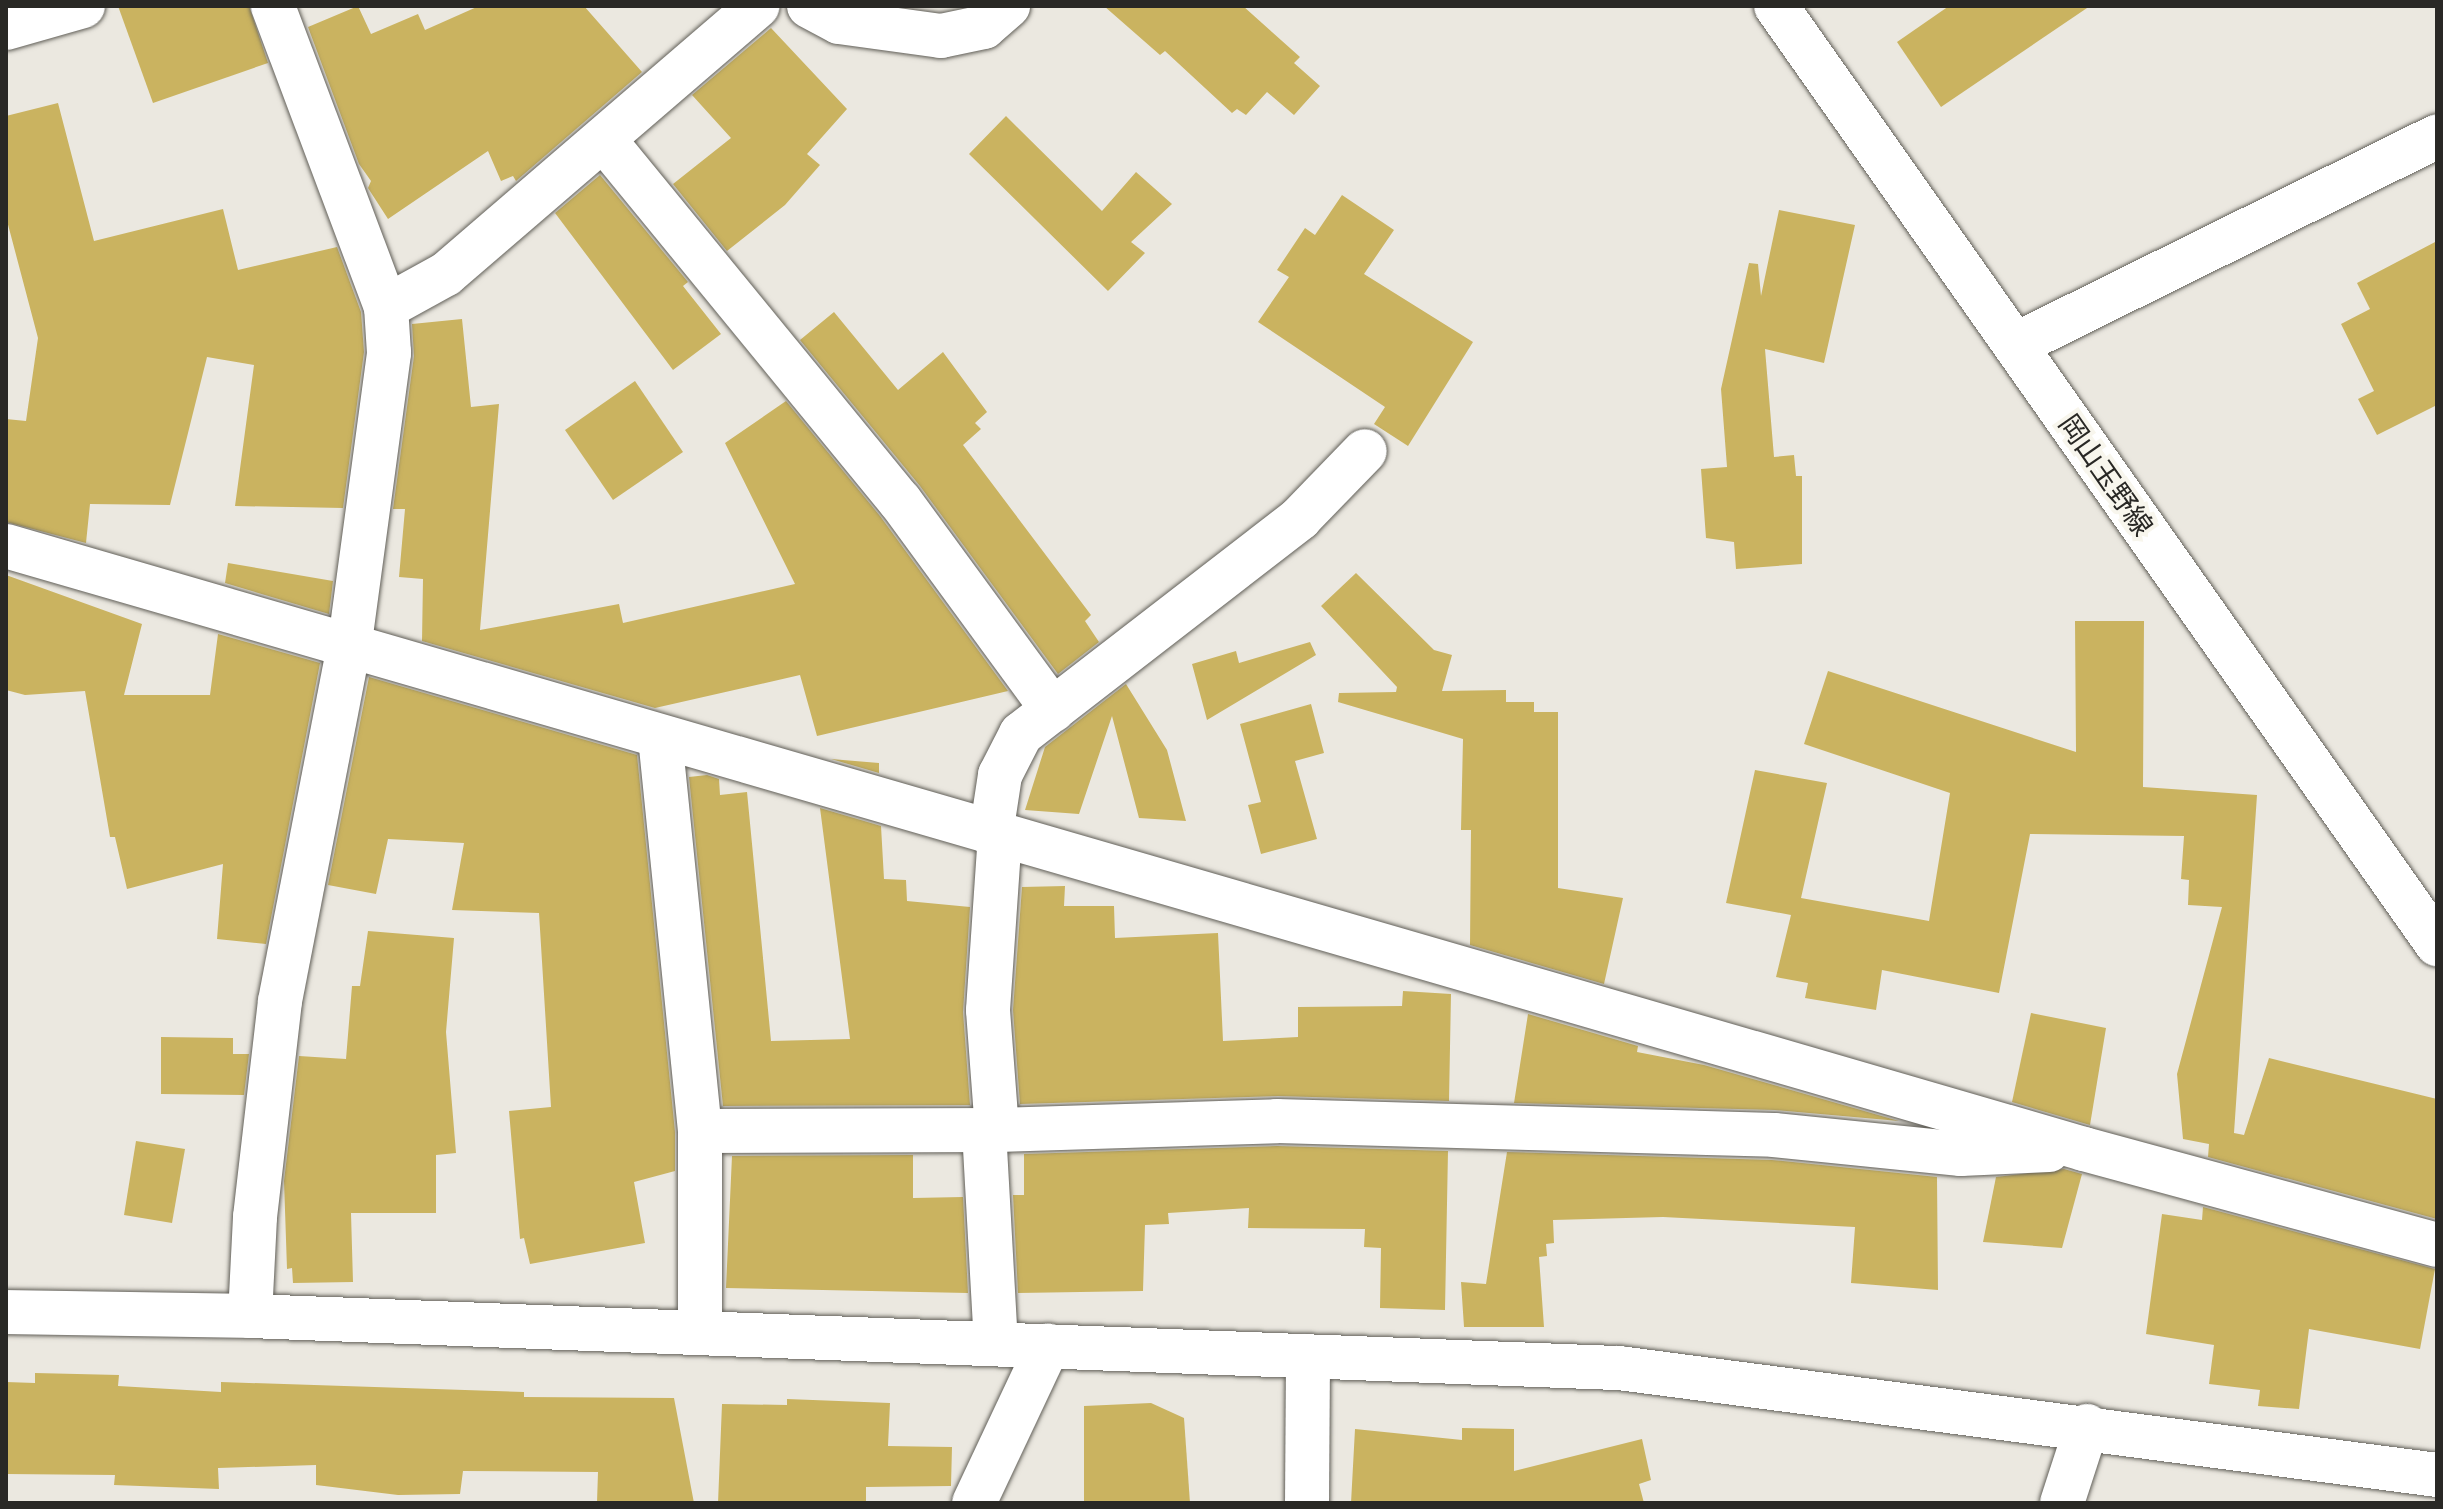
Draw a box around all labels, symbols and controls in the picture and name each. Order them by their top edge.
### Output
street label: 岡山玉野線 [2052,408,2160,542]

